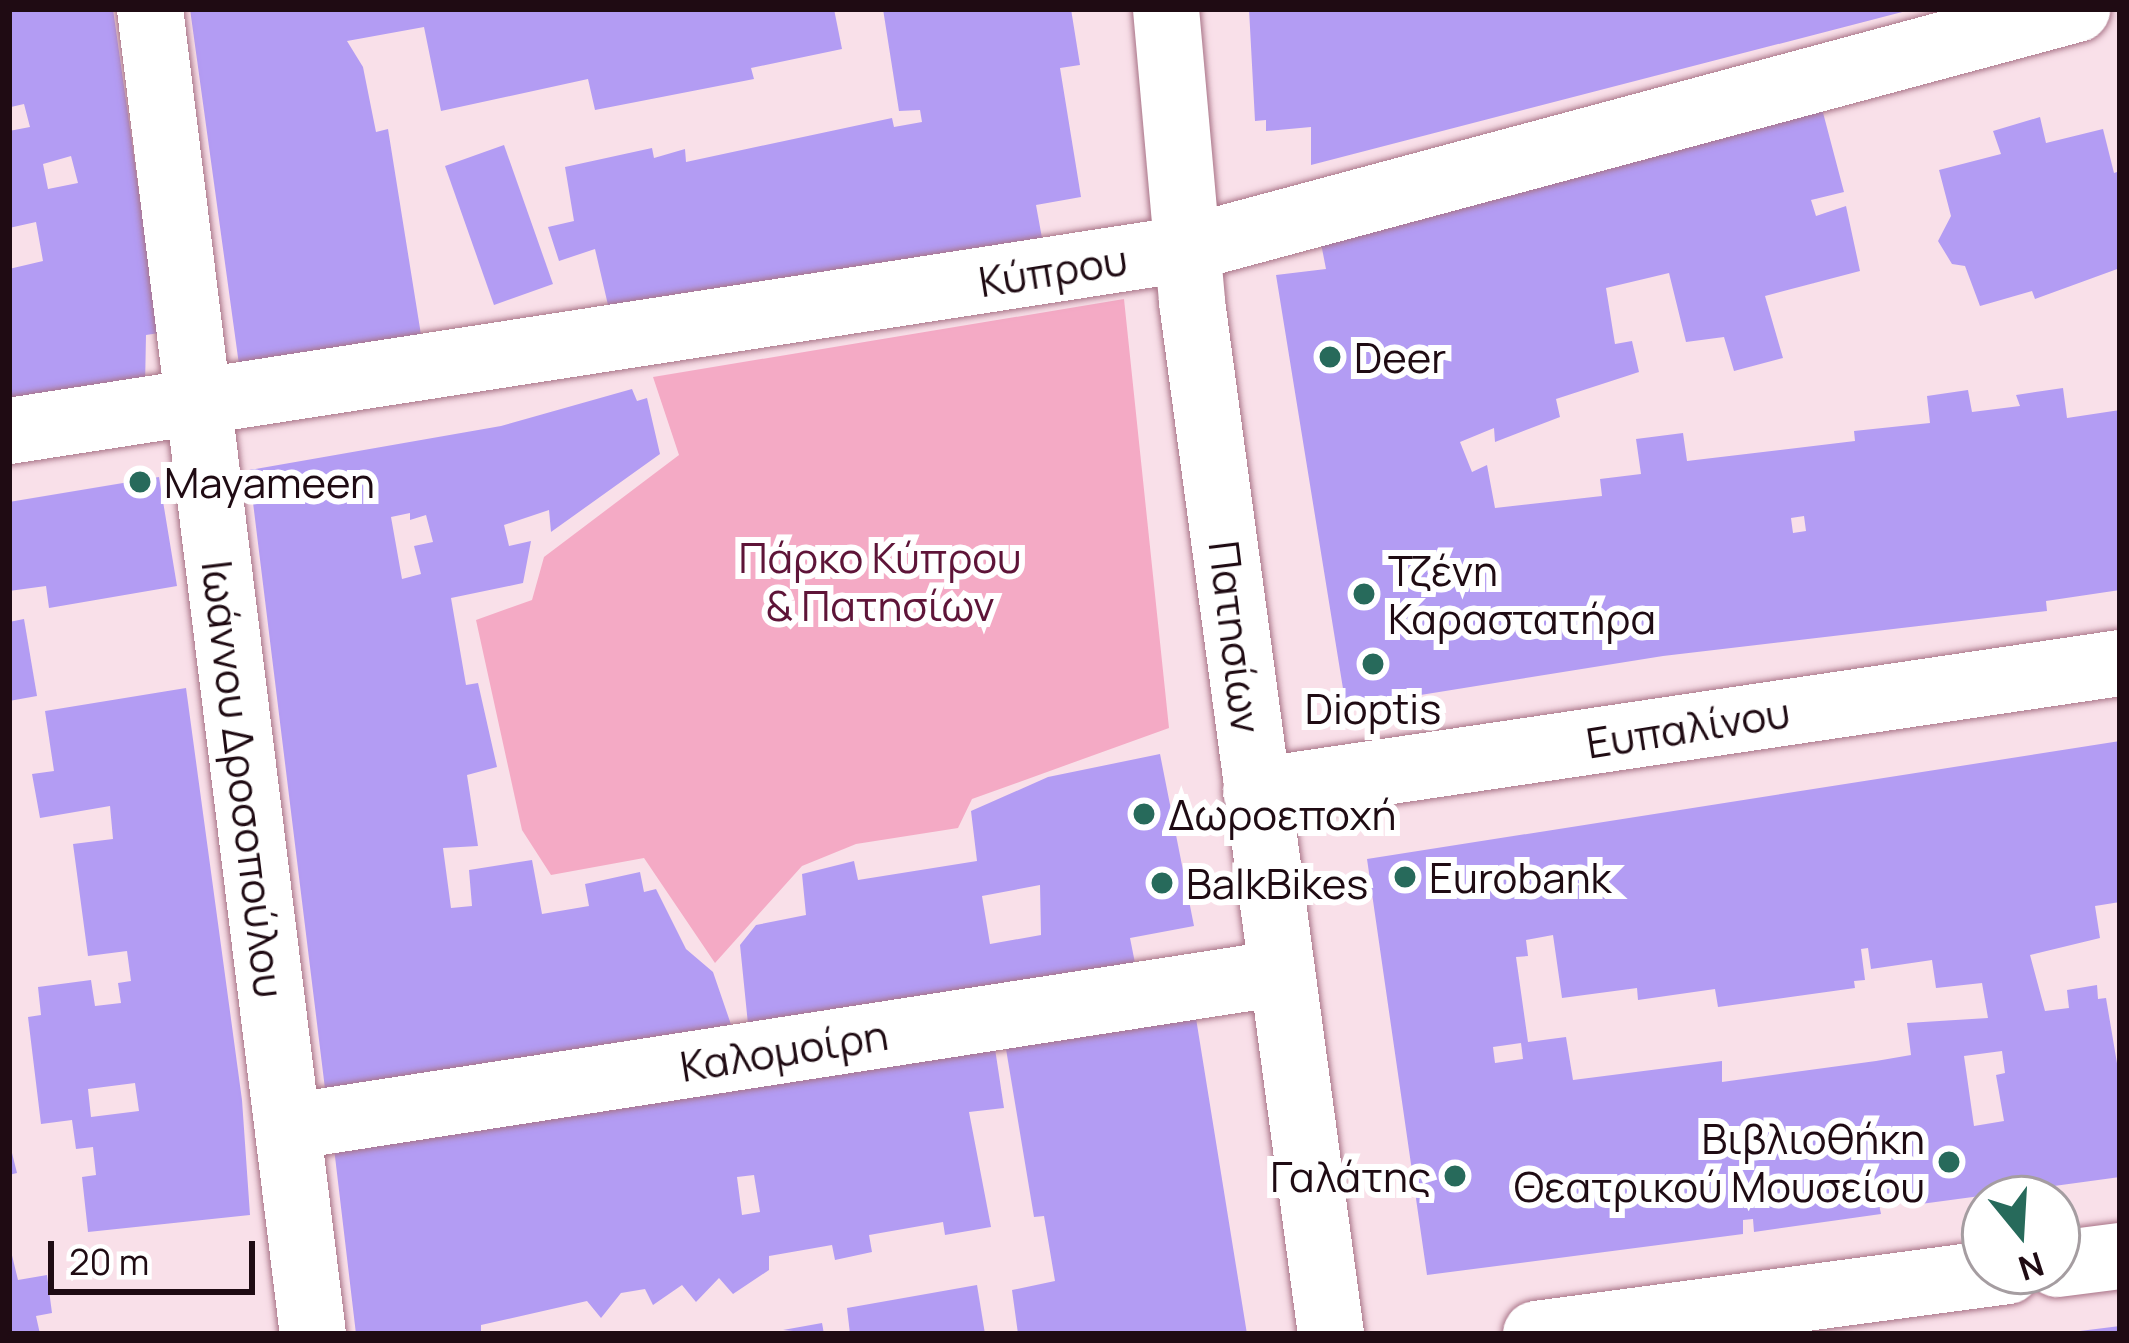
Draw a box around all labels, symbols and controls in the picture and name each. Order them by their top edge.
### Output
street label: Κύπρου [975,233,1131,307]
place label: Deer [1354,332,1446,382]
marker: Deer [1317,344,1343,370]
place label: Mayameen [164,457,375,507]
marker: Mayameen [127,469,153,495]
park label: Πάρκο Κύπρου & Πατησίων [738,532,1022,630]
street label: Πατησίων [1199,538,1273,736]
place label: Τζένη Καραστατήρα [1388,545,1656,644]
street label: Ιωάννου Δροσοπούλου [192,557,296,1001]
marker: Τζένη Καραστατήρα [1351,581,1377,607]
marker: Dioptis [1360,651,1386,677]
place label: Dioptis [1305,683,1441,733]
street label: Ευπαλίνου [1583,686,1793,768]
place label: Δωροεποχή [1168,789,1397,839]
marker: Δωροεποχή [1131,801,1157,827]
place label: Eurobank [1429,852,1611,902]
place label: BalkBikes [1186,858,1368,908]
marker: Eurobank [1392,864,1418,890]
marker: BalkBikes [1149,870,1175,896]
street label: Καλομοίρη [676,1009,892,1091]
place label: Βιβλιοθήκη Θεατρικού Μουσείου [1514,1113,1925,1212]
marker: Βιβλιοθήκη Θεατρικού Μουσείου [1936,1149,1962,1175]
place label: Γαλάτης [1270,1151,1431,1201]
marker: Γαλάτης [1442,1163,1468,1189]
north arrow [1961,1175,2081,1295]
scale bar [54,1217,261,1291]
text: 20 m [69,1237,149,1286]
text: N [2013,1242,2050,1292]

